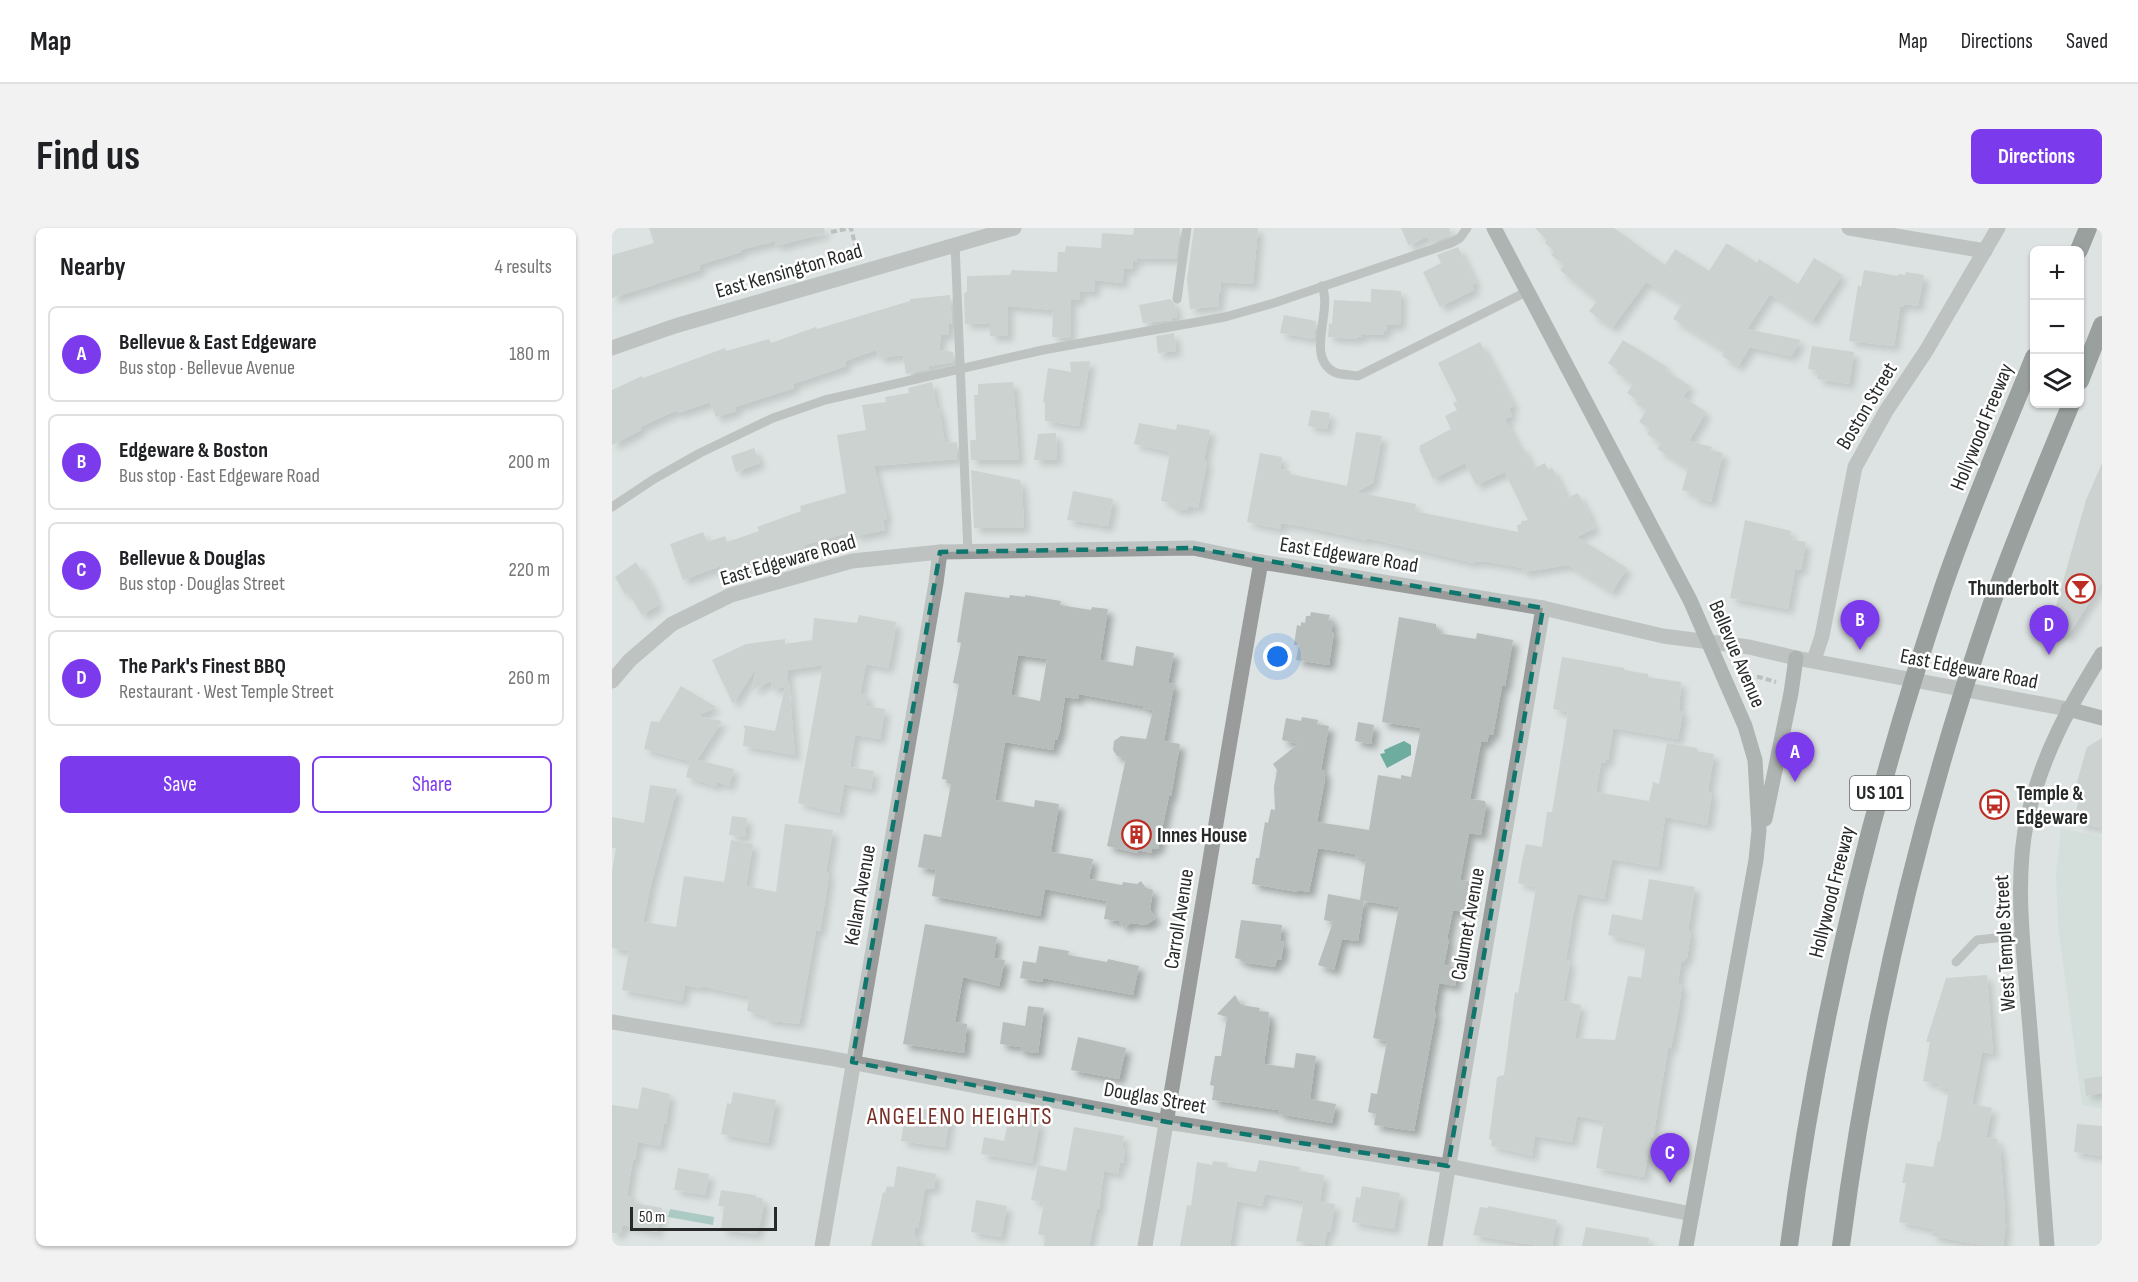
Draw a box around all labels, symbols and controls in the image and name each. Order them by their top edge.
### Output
text: Map [30,25,71,58]
text: Map [1898,29,1928,54]
text: Directions [1961,29,2033,54]
text: Saved [2066,29,2108,54]
button: Directions [1971,129,2102,184]
text: Find us [36,131,140,182]
street label: East Kensington Road [713,238,865,304]
map controls [2030,246,2084,408]
button: + [2030,246,2084,300]
text: Nearby [60,252,126,283]
text: 4 results [495,255,552,279]
button: − [2030,300,2084,354]
text: Bellevue & East Edgeware [119,329,317,356]
text: A [77,342,86,366]
text: 180 m [509,342,550,366]
button: layers [2030,354,2084,408]
text: Bus stop · Bellevue Avenue [119,356,295,380]
street label: Boston Street [1831,358,1903,454]
street label: Hollywood Freeway [1945,360,2019,494]
text: Edgeware & Boston [119,437,268,464]
text: B [77,450,86,474]
text: 200 m [508,450,550,474]
text: Bus stop · East Edgeware Road [119,464,320,488]
street label: East Edgeware Road [717,529,859,591]
street label: East Edgeware Road [1278,532,1420,578]
text: Bellevue & Douglas [119,545,266,572]
text: C [76,558,87,582]
text: 220 m [509,558,550,582]
text: Bus stop · Douglas Street [119,572,285,596]
bar icon: Thunderbolt [2064,572,2096,604]
place label: Thunderbolt [1968,576,2059,601]
street label: Bellevue Avenue [1703,597,1771,711]
pin: B [1840,600,1880,650]
pin: D [2030,606,2068,655]
your location [1263,642,1292,671]
street label: East Edgeware Road [1898,643,2040,695]
text: The Park's Finest BBQ [119,653,286,680]
text: D [76,666,87,690]
text: 260 m [508,666,550,690]
text: Restaurant · West Temple Street [119,680,334,704]
pin: A [1776,732,1814,782]
button: Save [60,756,300,813]
button: Share [312,756,552,813]
road number: US 101 [1850,776,1910,810]
place label: Temple & Edgeware [2016,781,2088,830]
bus stop icon: Temple & Edgeware [1979,789,2011,821]
building icon: Innes House [1120,819,1152,851]
place label: Innes House [1157,823,1247,848]
street label: Hollywood Freeway [1804,824,1860,960]
street label: Kellam Avenue [839,843,881,947]
street label: Calumet Avenue [1446,866,1490,982]
street label: Carroll Avenue [1159,867,1199,971]
street label: West Temple Street [1989,874,2021,1012]
street label: Douglas Street [1102,1077,1208,1119]
district label: ANGELENO HEIGHTS [866,1102,1053,1131]
pin: C [1650,1134,1690,1183]
scale bar [630,1204,777,1232]
text: 50 m [639,1208,665,1227]

